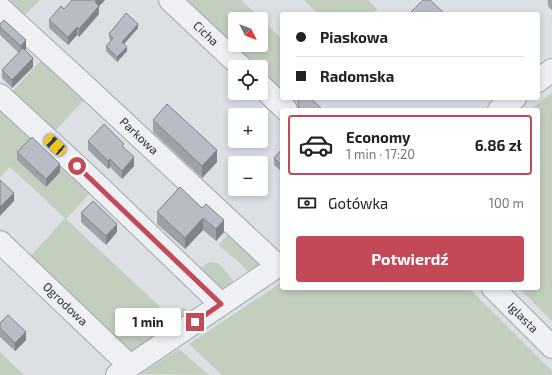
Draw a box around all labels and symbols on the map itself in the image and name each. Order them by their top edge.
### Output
north arrow [228,12,268,52]
street label: Cicha [191,18,222,48]
street label: Parkowa [117,114,162,157]
car [42,133,68,157]
route start [68,157,86,175]
street label: Ogrodowa [41,279,91,328]
street label: Iglasta [505,299,542,335]
callout: 1 min [115,308,181,336]
route end [186,313,204,331]

